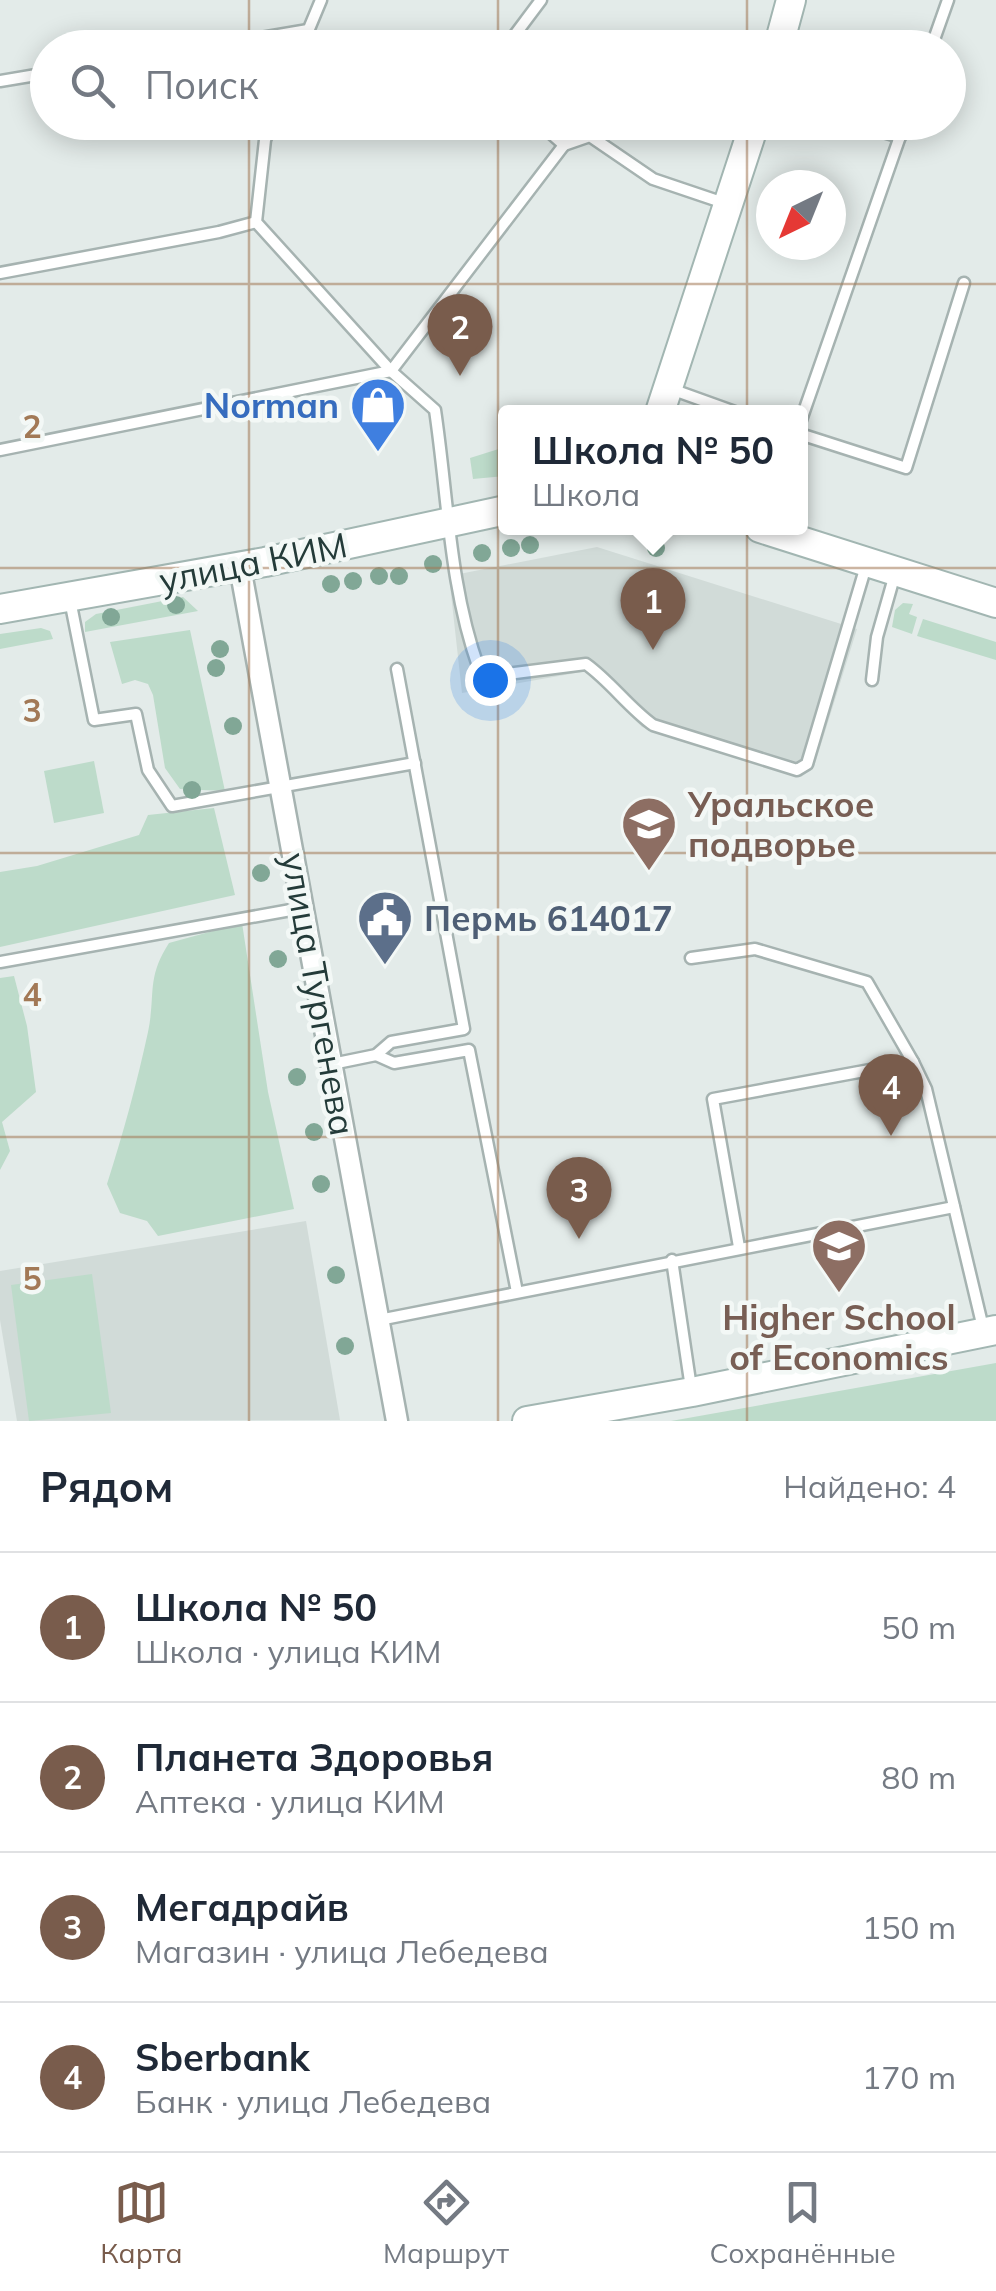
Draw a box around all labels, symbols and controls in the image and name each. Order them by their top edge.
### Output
search box [30,30,966,140]
icon: search [65,58,120,113]
text: Поиск [145,61,258,109]
north arrow [756,170,846,260]
pin: 2 [428,294,492,376]
shop icon: Norman [348,375,408,454]
place label: Norman [204,383,339,427]
popup [498,405,808,535]
text: 2 [22,406,42,446]
text: Школа № 50 [532,426,774,474]
text: Школа [532,474,640,514]
street label: улица КИМ [155,522,351,602]
pin: 1 [620,568,686,650]
your location [465,655,516,706]
text: 3 [22,690,42,730]
place label: Уральское подворье [687,782,874,866]
school or university icon: Уральское подворье [619,794,679,873]
street label: улица Тургенева [272,849,366,1139]
public building icon: Пермь 614017 [355,888,415,967]
place label: Пермь 614017 [424,896,673,940]
text: 4 [22,974,42,1014]
pin: 4 [858,1054,924,1136]
pin: 3 [546,1156,612,1239]
school or university icon: Higher School of Economics [809,1216,869,1295]
text: 5 [22,1258,42,1298]
place label: Higher School of Economics [722,1295,956,1379]
text: Рядом [40,1460,173,1513]
text: Найдено: 4 [783,1466,956,1506]
text: Школа № 50 [135,1583,377,1631]
text: 1 [63,1607,82,1647]
text: 50 m [881,1607,956,1647]
text: Школа · улица КИМ [135,1631,442,1671]
text: Планета Здоровья [135,1733,493,1781]
text: 2 [63,1757,82,1797]
text: 80 m [881,1757,956,1797]
text: Аптека · улица КИМ [135,1781,445,1821]
text: Мегадрайв [135,1883,349,1931]
text: 3 [63,1907,82,1947]
text: 150 m [862,1907,956,1947]
text: Магазин · улица Лебедева [135,1931,549,1971]
text: Sberbank [135,2033,310,2081]
text: 4 [63,2057,82,2097]
text: 170 m [862,2057,956,2097]
text: Банк · улица Лебедева [135,2081,491,2121]
tab: Карта [100,2175,183,2270]
tab: Маршрут [383,2175,509,2270]
tab: Сохранённые [709,2175,896,2270]

